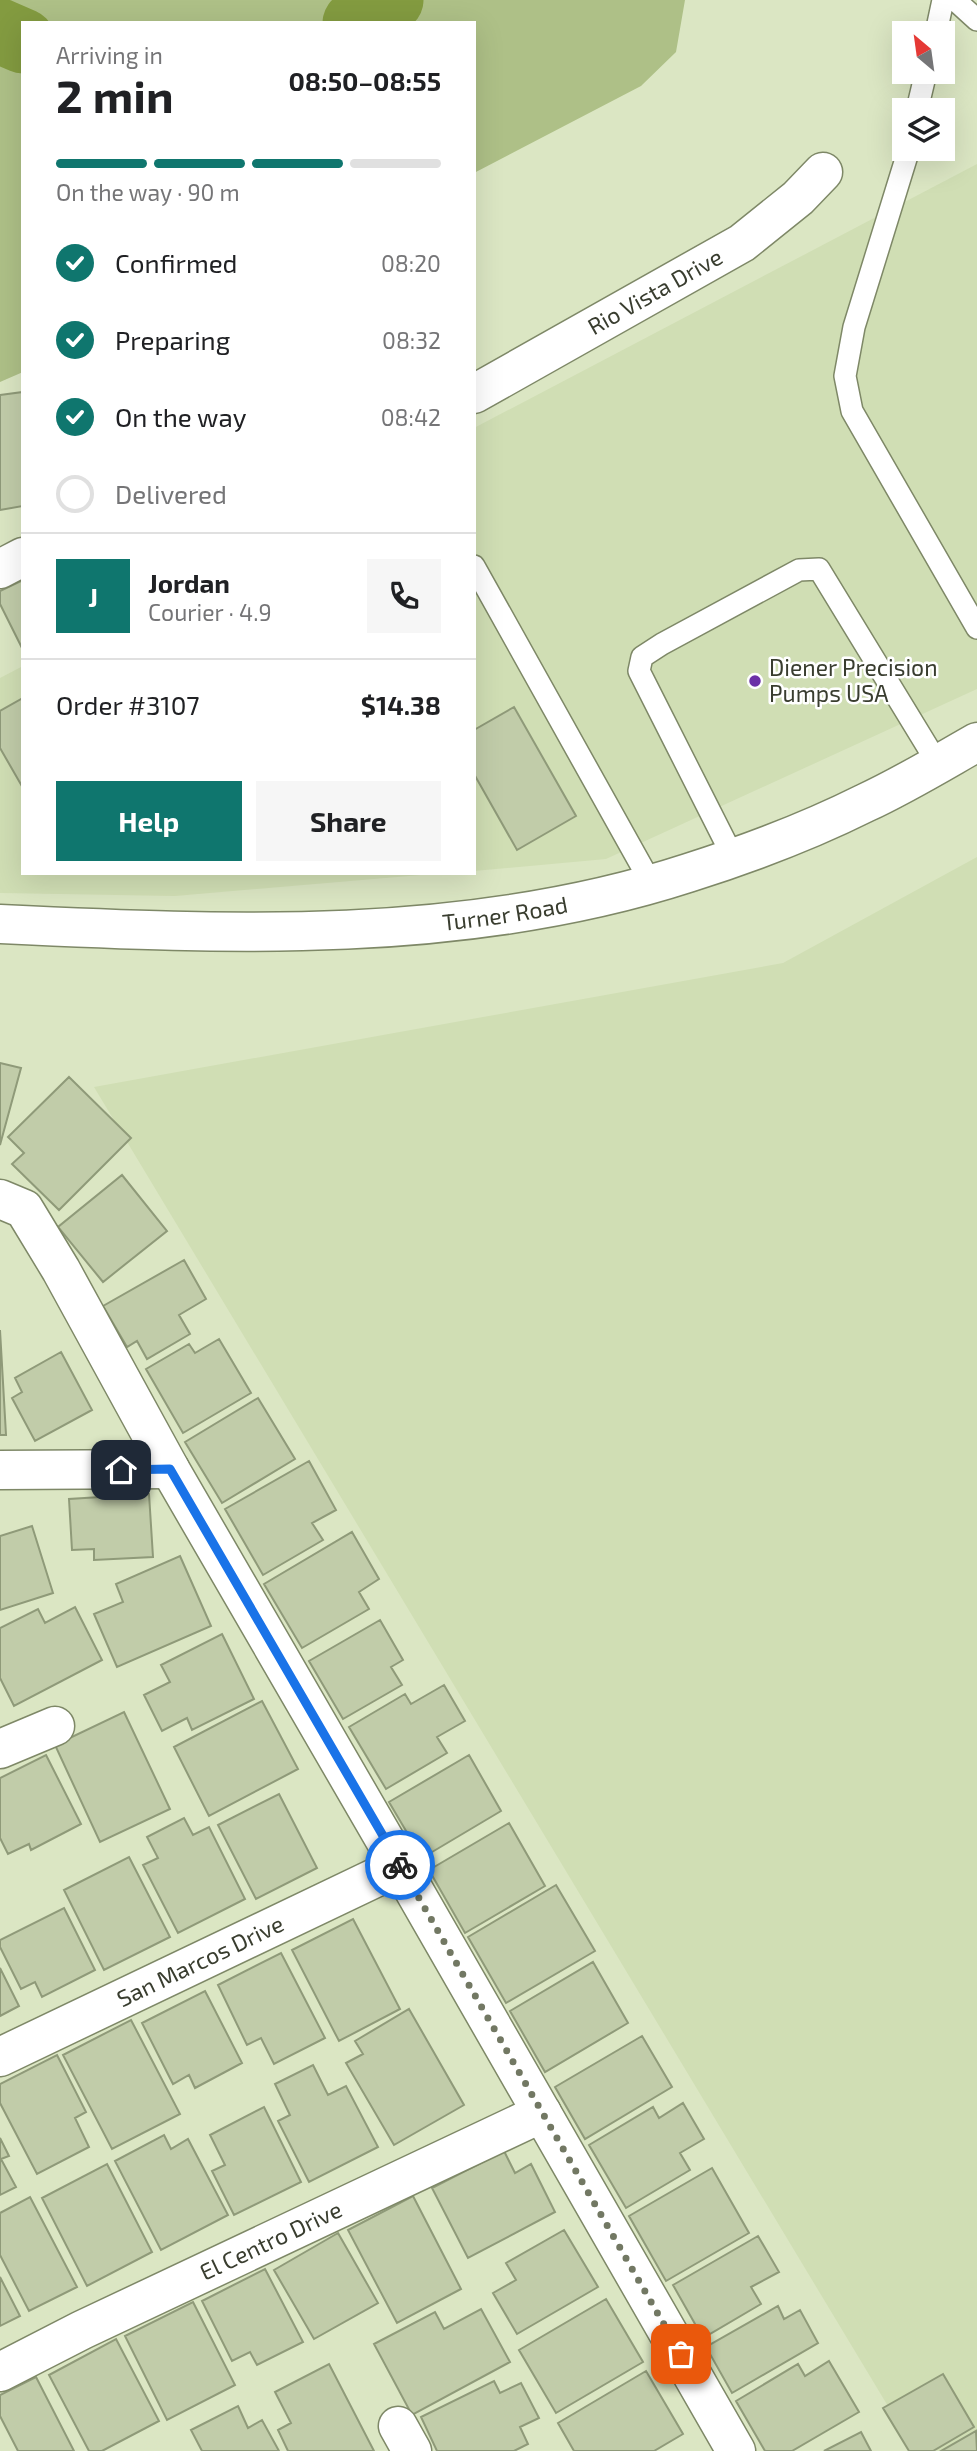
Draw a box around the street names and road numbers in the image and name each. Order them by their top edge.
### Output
street label: Rio Vista Drive [582,242,727,340]
street label: Turner Road [441,890,570,936]
street label: San Marcos Drive [112,1909,288,2012]
street label: El Centro Drive [195,2195,346,2285]

